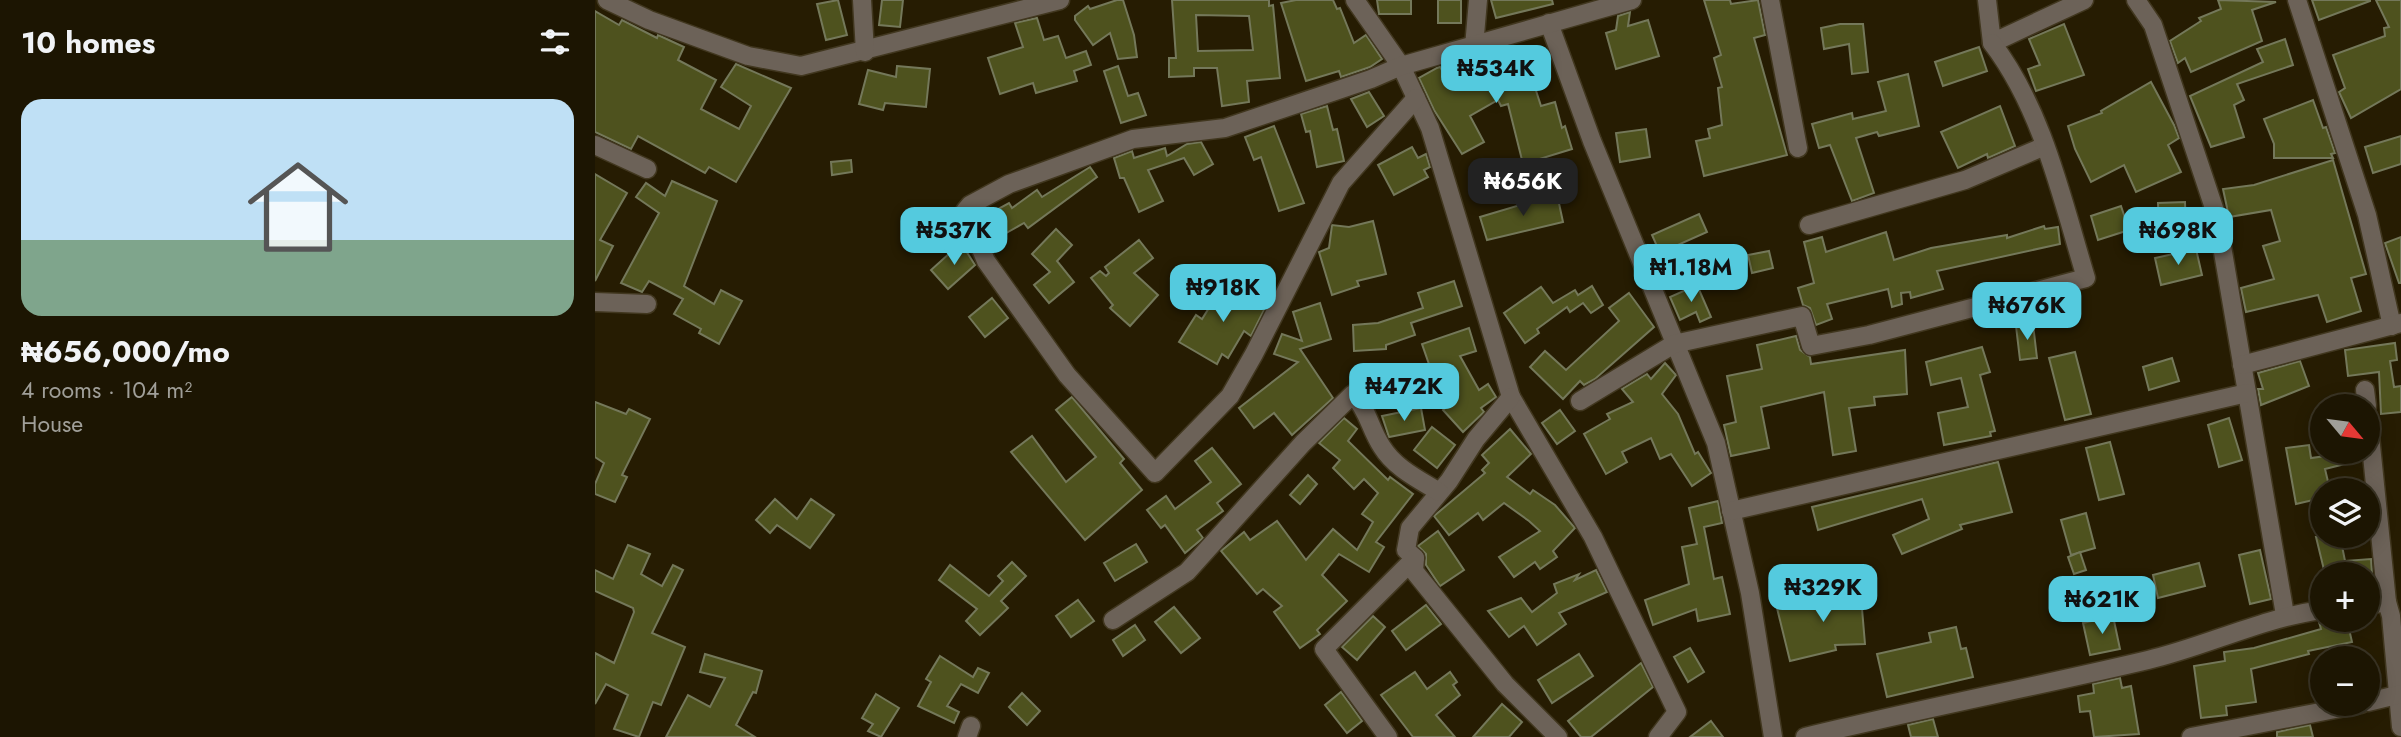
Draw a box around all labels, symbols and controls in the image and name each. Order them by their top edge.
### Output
text: 10 homes [21,21,155,64]
icon: filters [536,23,574,61]
pin: ₦534K [1447,46,1545,105]
text: ₦534K [1457,51,1535,85]
icon: home [235,144,361,270]
pin: ₦656K [1474,158,1572,218]
text: ₦656K [1484,164,1562,198]
pin: ₦537K [905,208,1003,267]
pin: ₦698K [2129,208,2227,267]
text: ₦537K [916,213,992,247]
text: ₦698K [2139,213,2217,247]
pin: ₦1.18M [1634,244,1748,304]
text: ₦1.18M [1650,250,1732,284]
pin: ₦918K [1174,264,1272,324]
text: ₦918K [1186,270,1260,304]
pin: ₦676K [1978,282,2076,342]
text: ₦676K [1988,288,2066,322]
text: ₦656,000/mo [21,330,230,373]
pin: ₦472K [1355,364,1453,423]
text: ₦472K [1365,369,1443,403]
text: 4 rooms · 104 m² [21,373,192,407]
north arrow [2310,394,2380,464]
map controls [2310,394,2380,716]
text: House [21,407,83,441]
button: layers [2310,478,2380,548]
button: + [2310,562,2380,632]
pin: ₦329K [1774,564,1872,624]
text: ₦329K [1784,570,1862,604]
pin: ₦621K [2053,576,2151,636]
text: ₦621K [2065,582,2139,616]
button: − [2310,646,2380,716]

